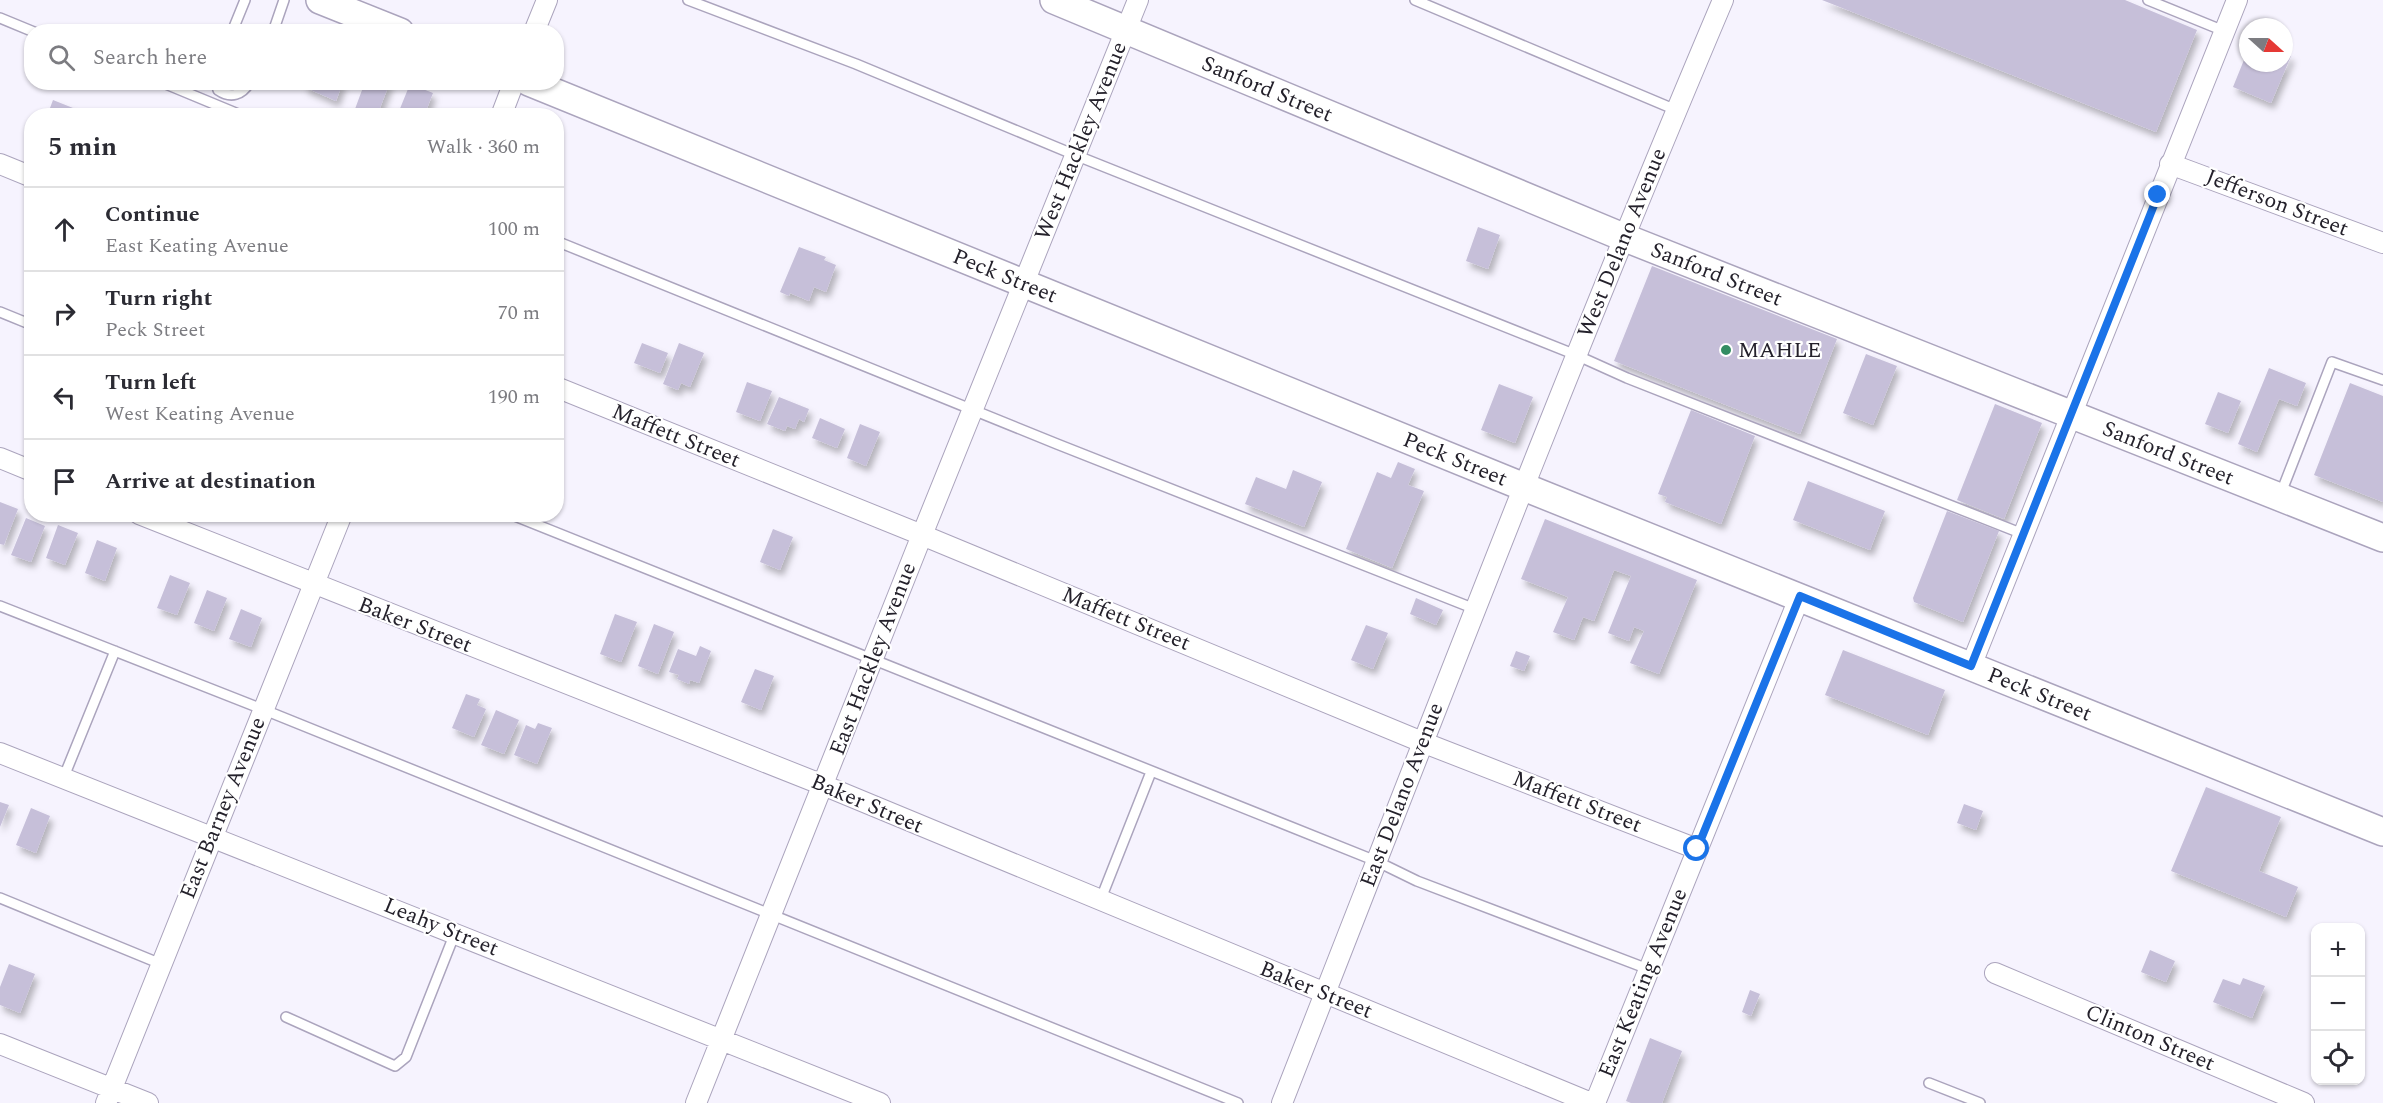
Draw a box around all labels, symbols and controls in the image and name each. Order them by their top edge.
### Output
north arrow [2239,18,2293,72]
search box [24,24,564,90]
street label: West Hackley Avenue [1026,37,1136,245]
icon: search [45,41,78,74]
text: Search here [93,41,207,74]
street label: Sanford Street [1197,47,1338,131]
text: 5 min [48,127,117,167]
text: Walk · 360 m [427,132,540,162]
street label: West Delano Avenue [1569,143,1675,343]
street label: Jefferson Street [2201,161,2353,245]
route end [2144,181,2170,207]
text: Continue [105,198,200,231]
icon: ahead [48,213,81,246]
text: 100 m [488,214,540,244]
text: East Keating Avenue [105,231,289,261]
street label: Sanford Street [1646,233,1788,315]
street label: Peck Street [948,240,1063,312]
text: Turn right [105,282,212,315]
icon: right [48,297,81,330]
text: 70 m [498,298,540,328]
text: Peck Street [105,315,205,345]
place label: MAHLE [1738,334,1821,367]
marker: MAHLE [1719,343,1733,357]
text: Turn left [105,366,197,399]
icon: left [48,381,81,414]
text: 190 m [488,382,540,412]
street label: Maffett Street [607,395,745,477]
text: West Keating Avenue [105,399,295,429]
street label: Sanford Street [2098,412,2239,494]
street label: Peck Street [1398,423,1513,495]
icon: arrive [48,465,81,498]
text: Arrive at destination [105,465,316,498]
street label: East Hackley Avenue [821,558,925,760]
street label: Maffett Street [1057,578,1195,660]
street label: Baker Street [353,588,477,662]
street label: Peck Street [1982,658,2097,730]
street label: East Delano Avenue [1352,698,1452,892]
street label: East Barney Avenue [171,712,275,904]
street label: Maffett Street [1508,762,1647,842]
street label: Baker Street [806,765,929,843]
route start [1683,835,1709,861]
street label: East Keating Avenue [1590,883,1696,1083]
street label: Leahy Street [378,889,504,965]
map controls [2311,923,2365,1085]
button: + [2311,923,2365,977]
street label: Baker Street [1254,952,1378,1028]
button: − [2311,977,2365,1031]
street label: Clinton Street [2080,996,2220,1080]
button: locate [2311,1031,2365,1085]

